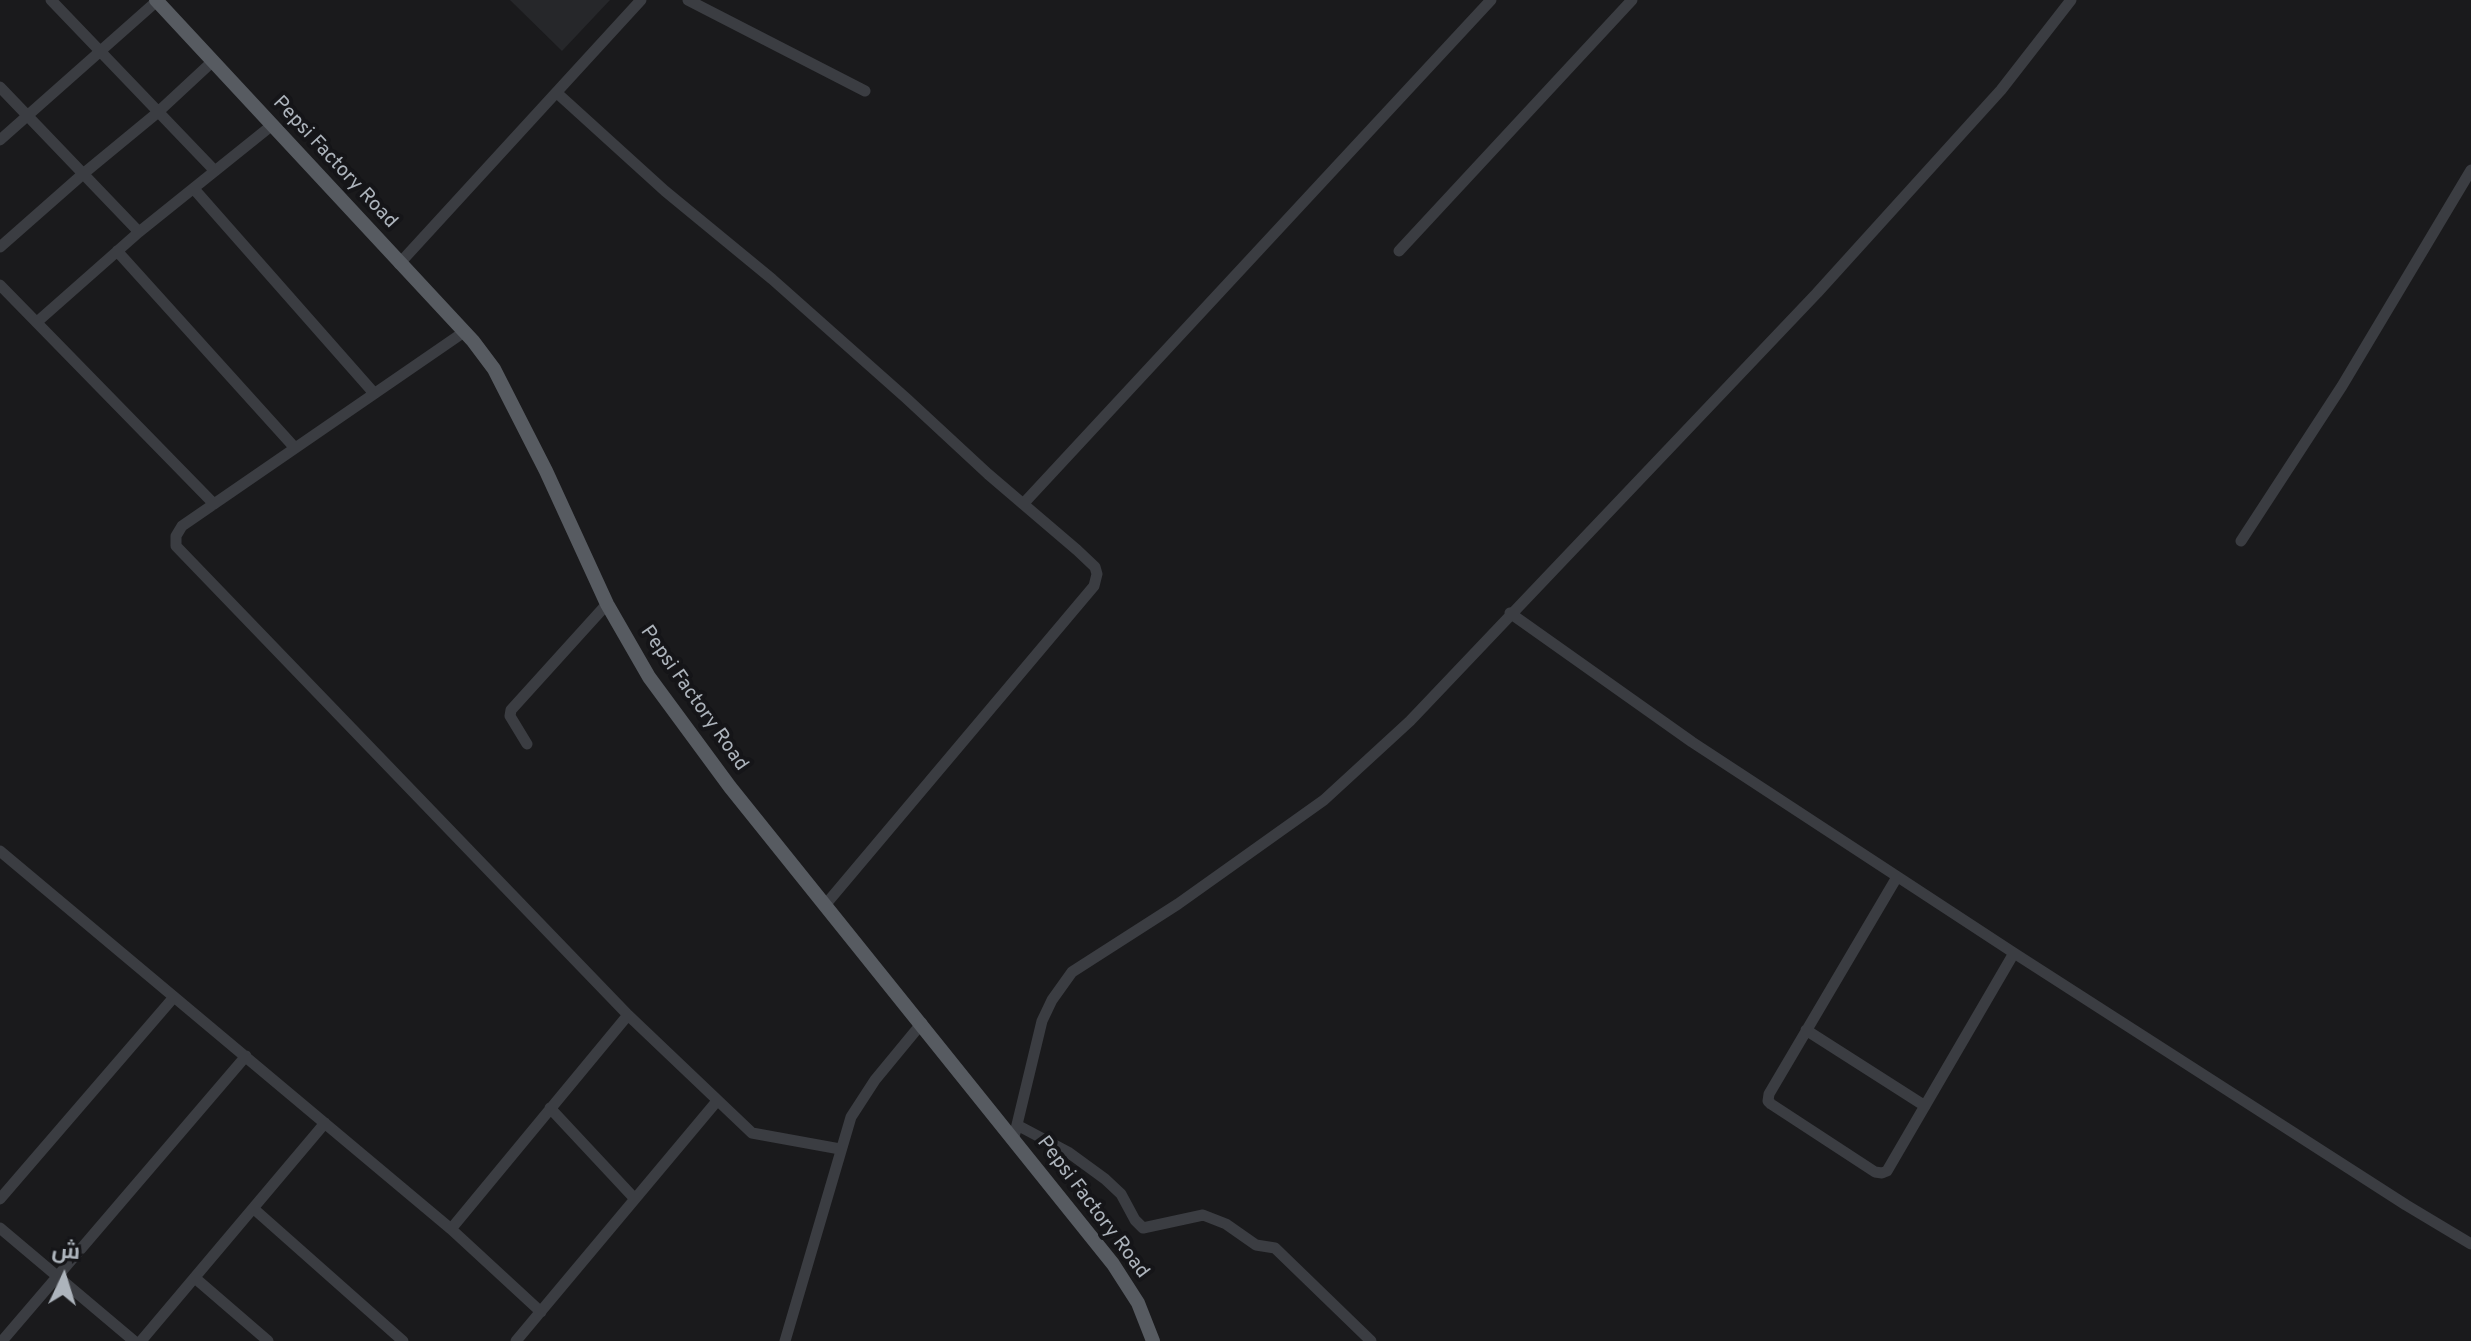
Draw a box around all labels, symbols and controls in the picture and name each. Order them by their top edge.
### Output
street label: Pepsi Factory Road [267,92,401,234]
street label: Pepsi Factory Road [634,622,752,776]
street label: Pepsi Factory Road [1031,1132,1153,1284]
north arrow [24,1237,104,1317]
text: ش [51,1238,81,1267]

